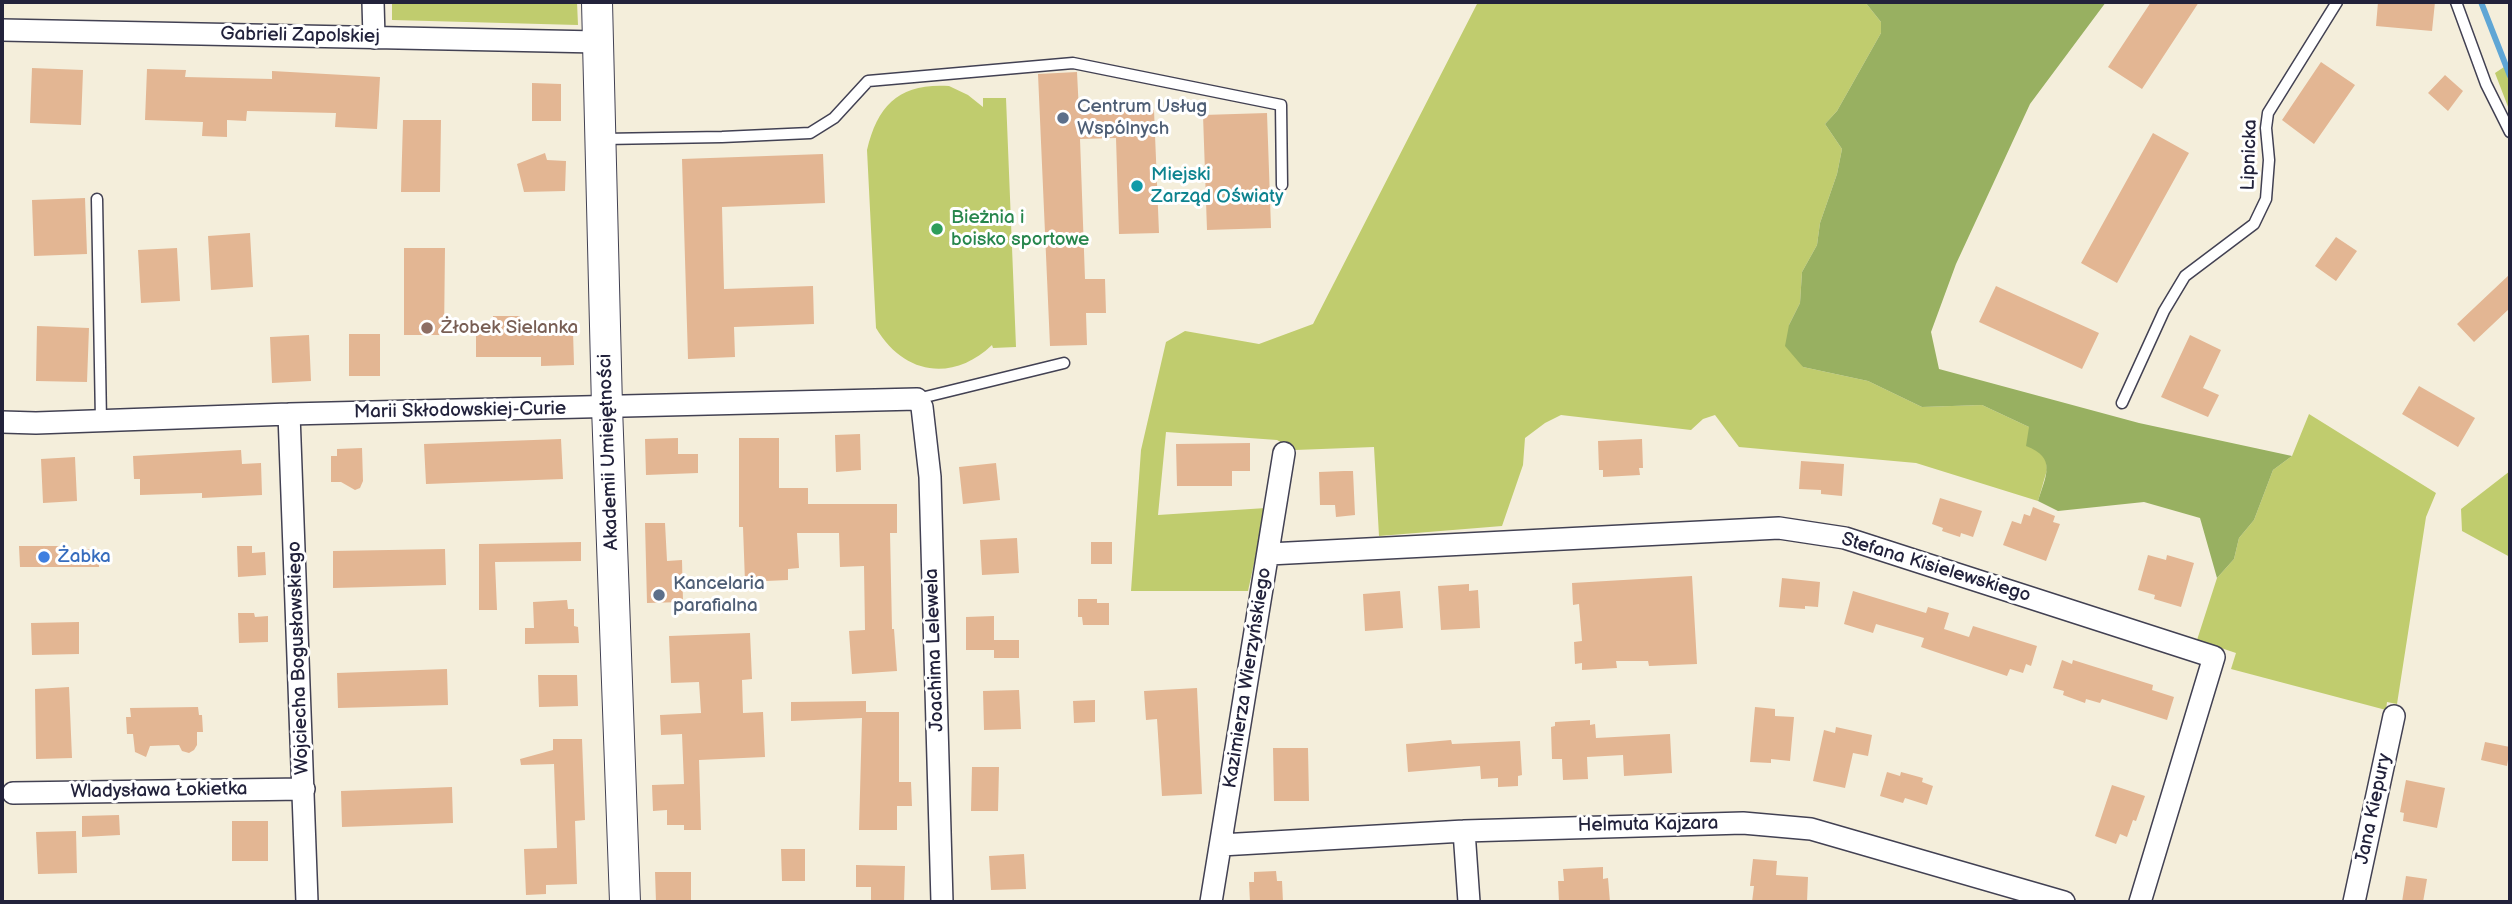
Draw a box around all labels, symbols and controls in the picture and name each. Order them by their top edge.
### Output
street label: Gabrieli Zapolskiej [220,23,380,49]
place label: Centrum Usług Wspólnych [1077,96,1207,140]
marker: Centrum Usług Wspólnych [1055,110,1071,126]
street label: Lipnicka [2237,119,2263,191]
place label: Miejski Zarząd Oświaty [1151,164,1284,208]
marker: Miejski Zarząd Oświaty [1129,178,1145,194]
place label: Bieżnia i boisko sportowe [951,207,1089,251]
marker: Bieżnia i boisko sportowe [929,221,945,237]
place label: Żłobek Sielanka [441,317,578,339]
marker: Żłobek Sielanka [419,320,435,336]
street label: Akademii Umiejętności [594,353,624,551]
street label: Marii Skłodowskiej-Curie [354,398,566,424]
street label: Stefana Kisielewskiego [1839,528,2033,608]
street label: Wojciecha Bogusławskiego [284,541,314,775]
place label: Żabka [58,546,111,568]
marker: Żabka [36,549,52,565]
street label: Kazimierza Wierzyńskiego [1219,566,1277,790]
street label: Joachima Lelewela [921,568,949,732]
place label: Kancelaria parafialna [673,573,765,617]
marker: Kancelaria parafialna [651,587,667,603]
street label: Jana Kiepury [2351,752,2397,866]
street label: Wladysława Łokietka [70,778,248,804]
street label: Helmuta Kajzara [1577,812,1719,838]

